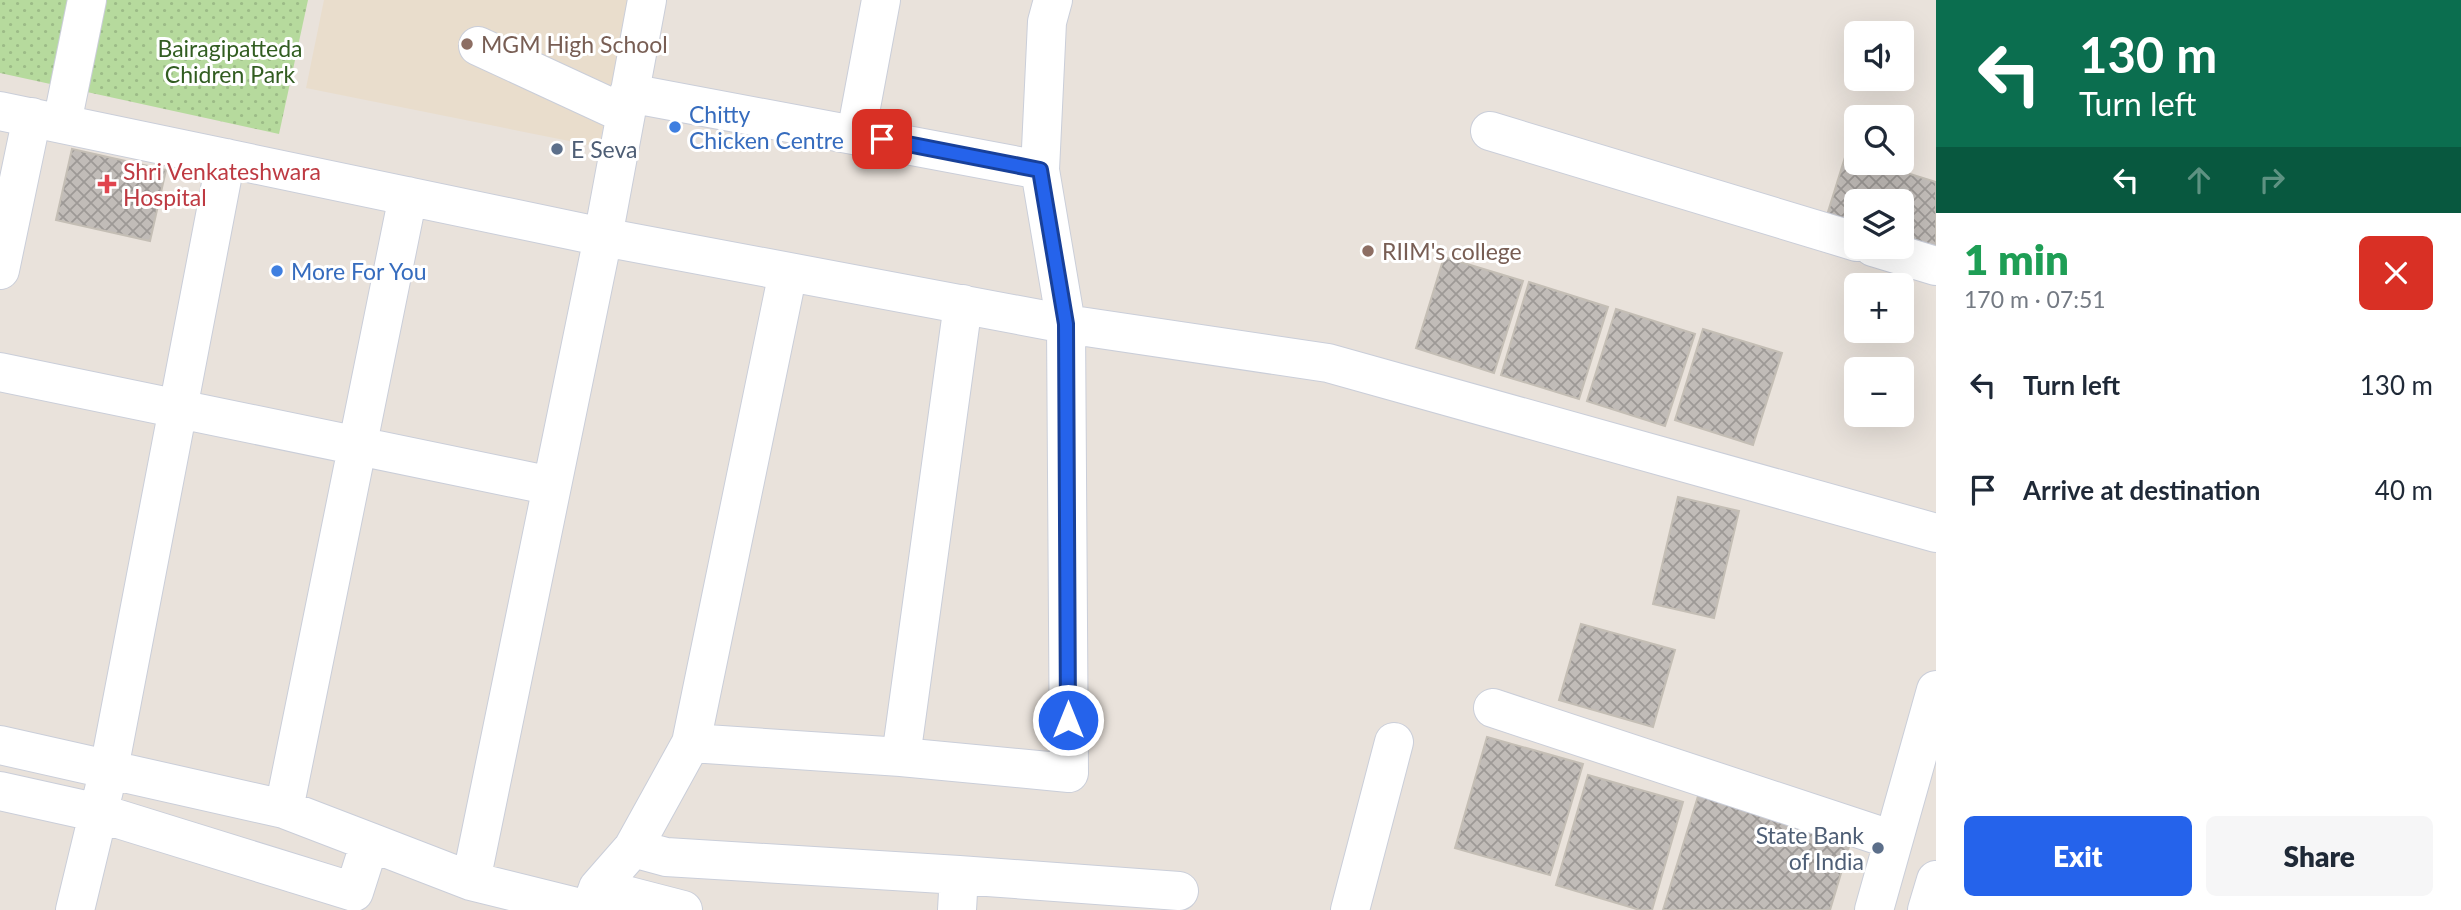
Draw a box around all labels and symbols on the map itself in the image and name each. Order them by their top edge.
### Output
place label: MGM High School [481,30,668,58]
park label: Bairagipatteda Chidren Park [157,34,303,88]
marker: MGM High School [459,36,475,52]
place label: Chitty Chicken Centre [689,100,844,154]
pin [852,109,912,169]
marker: Chitty Chicken Centre [667,119,683,135]
place label: E Seva [571,135,638,163]
marker: E Seva [549,141,565,157]
place label: Shri Venkateshwara Hospital [123,157,321,211]
marker: Shri Venkateshwara Hospital [97,174,117,194]
place label: RIIM's college [1382,237,1522,265]
marker: RIIM's college [1360,243,1376,259]
place label: More For You [291,257,427,285]
marker: More For You [269,263,285,279]
position arrow [1031,683,1105,757]
place label: State Bank of India [1756,821,1864,875]
marker: State Bank of India [1870,840,1886,856]

